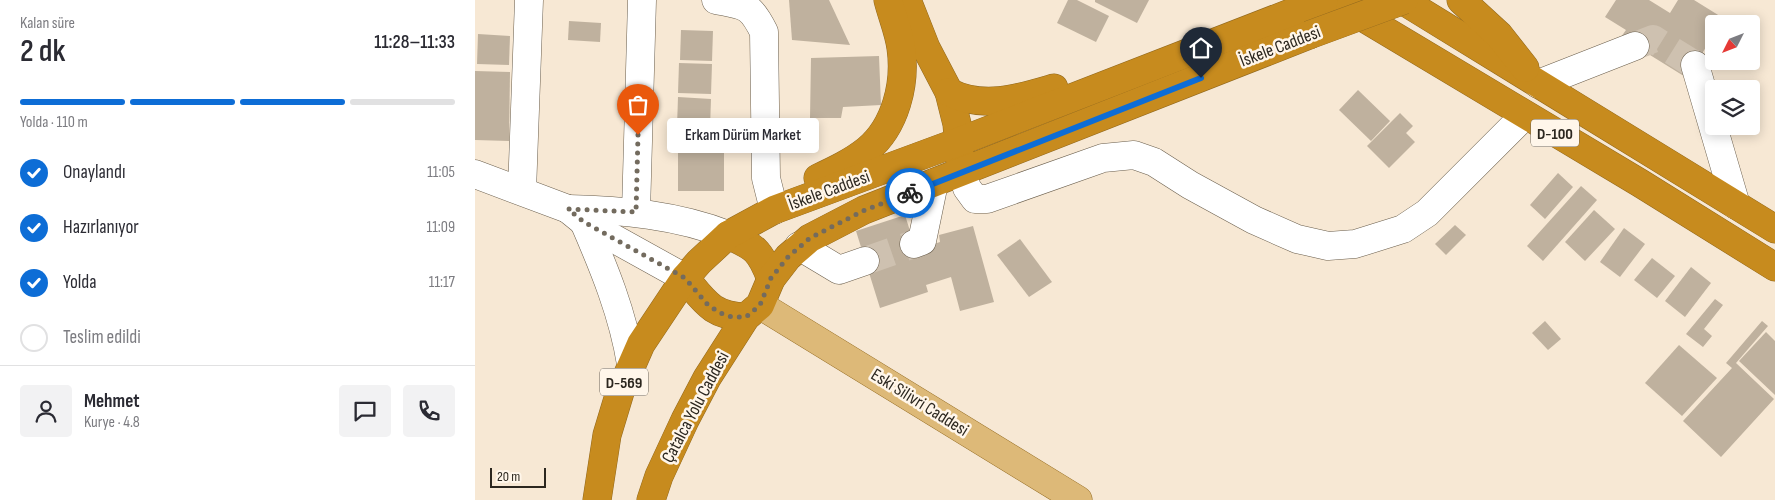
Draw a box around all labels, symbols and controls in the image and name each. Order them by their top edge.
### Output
text: Kalan süre [20,14,75,33]
north arrow [1705,15,1760,70]
map controls [1705,15,1760,135]
street label: İskele Caddesi [1237,21,1324,71]
pin [1180,27,1222,78]
text: 11:28–11:33 [374,31,455,54]
text: 2 dk [20,32,65,71]
icon: home [1187,34,1215,62]
button: layers [1705,80,1760,135]
pin [617,84,659,135]
icon: bag [624,91,652,119]
text: Yolda · 110 m [20,113,88,132]
callout: Erkam Dürüm Market [668,118,821,152]
road number: D-100 [1531,120,1579,146]
text: Erkam Dürüm Market [685,126,801,145]
icon: check [20,159,48,187]
text: Onaylandı [63,161,125,184]
text: 11:05 [427,163,455,182]
street label: İskele Caddesi [786,166,873,215]
courier [885,168,935,218]
icon: bike [896,179,924,207]
icon: check [20,214,48,242]
text: Hazırlanıyor [63,216,139,239]
text: 11:09 [427,218,455,237]
icon: check [20,269,48,297]
text: Yolda [63,271,97,294]
text: 11:17 [429,273,455,292]
text: Teslim edildi [63,326,141,349]
street label: Çatalca Yolu Caddesi [657,348,734,466]
street label: Eski Silivri Caddesi [867,364,972,441]
road number: D-569 [600,368,648,396]
button: person [20,385,72,437]
button: chat [339,385,391,437]
button: phone [403,385,455,437]
text: Mehmet [84,390,140,413]
text: Kurye · 4.8 [84,413,140,432]
scale bar [490,465,546,488]
text: 20 m [497,468,520,485]

